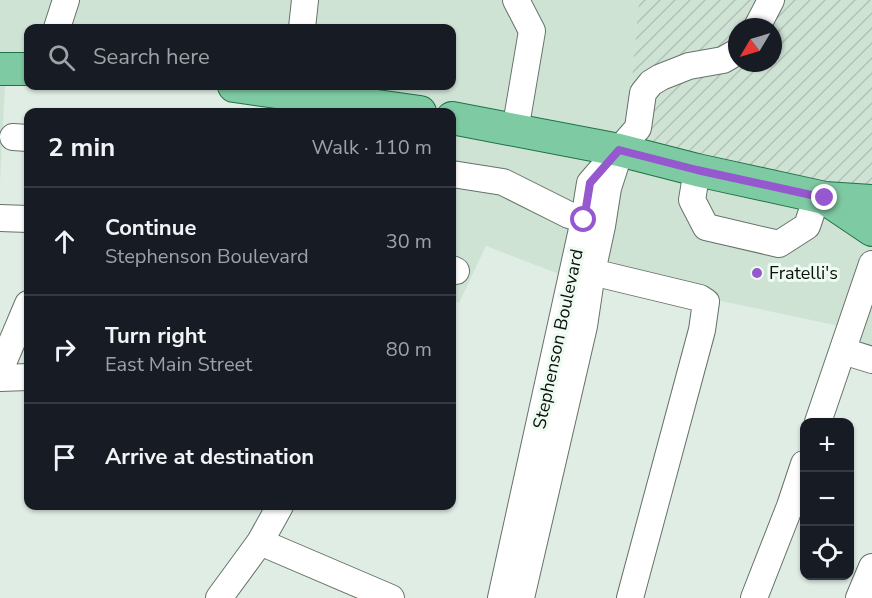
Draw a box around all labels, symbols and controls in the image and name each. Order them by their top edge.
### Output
north arrow [728,18,782,72]
search box [24,24,456,90]
icon: search [45,41,78,74]
text: Search here [93,42,210,72]
text: 2 min [48,130,115,165]
text: Walk · 110 m [312,134,432,161]
route end [811,184,837,210]
route start [570,206,596,232]
text: Continue [105,213,196,243]
icon: ahead [48,225,81,258]
text: 30 m [386,228,432,255]
text: Stephenson Boulevard [105,243,309,270]
street label: Stephenson Boulevard [527,247,589,431]
place label: Fratelli's [769,261,838,285]
marker: Fratelli's [750,266,764,280]
text: Turn right [105,321,206,351]
icon: right [48,333,81,366]
text: 80 m [386,336,432,363]
text: East Main Street [105,351,252,378]
map controls [800,418,854,580]
button: + [800,418,854,472]
icon: arrive [48,441,81,474]
text: Arrive at destination [105,442,314,472]
button: − [800,472,854,526]
button: locate [800,526,854,580]

